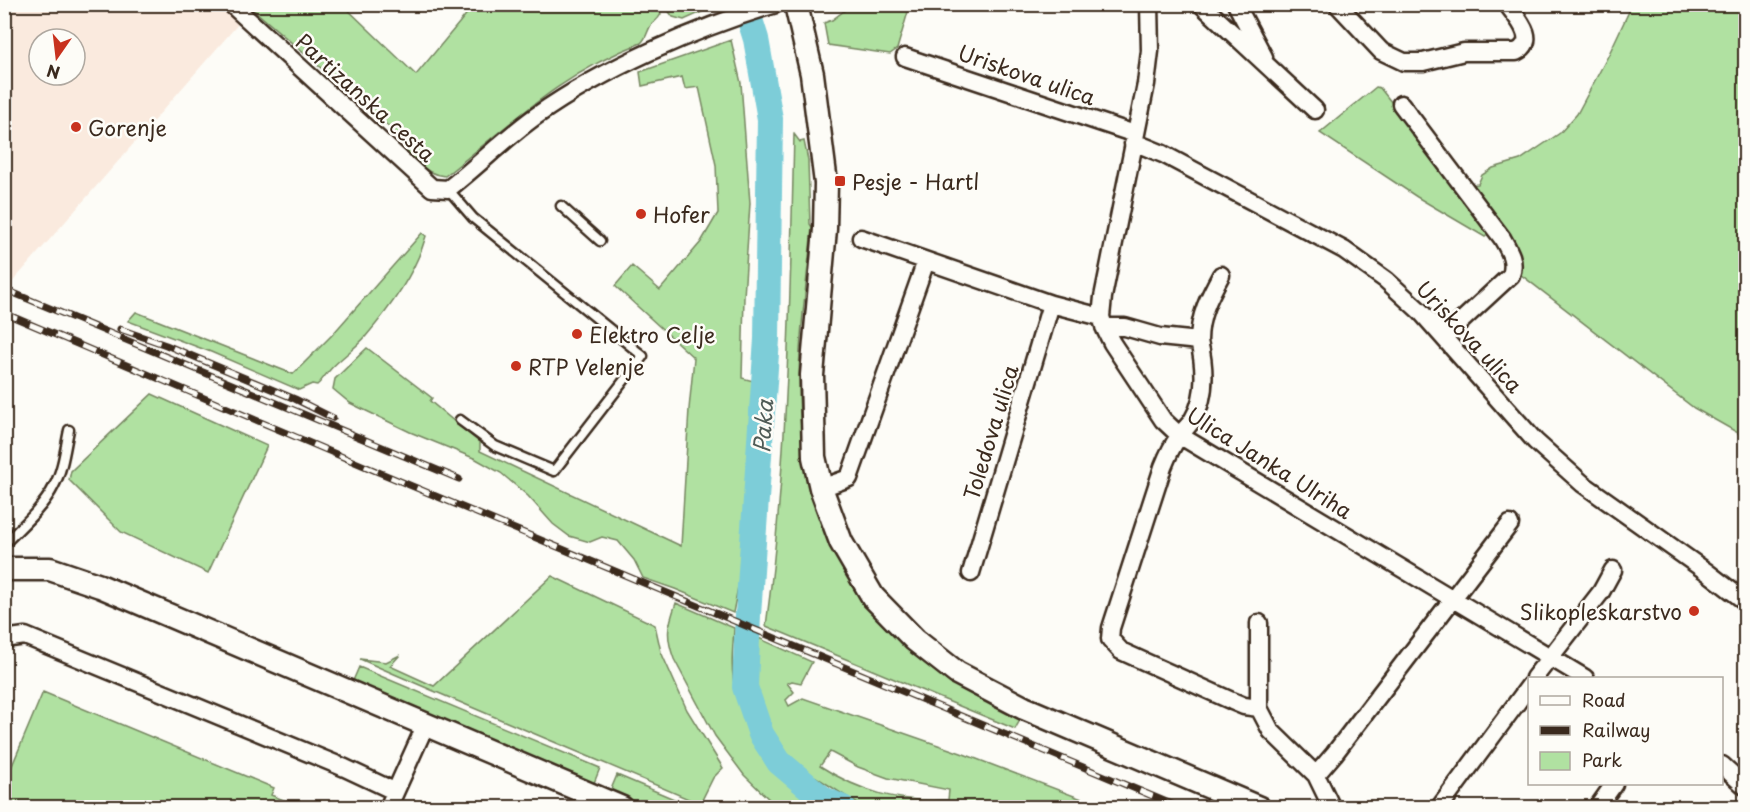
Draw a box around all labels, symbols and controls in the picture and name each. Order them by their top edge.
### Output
street label: Partizanska cesta [289,25,443,169]
north arrow [27,27,87,87]
street label: Uriskova ulica [954,36,1101,113]
text: N [44,59,62,86]
place label: Gorenje [88,111,167,143]
marker: Gorenje [69,120,83,134]
place label: Pesje - Hartl [852,165,979,197]
marker: Pesje - Hartl [833,174,847,188]
place label: Hofer [653,198,710,230]
marker: Hofer [634,207,648,221]
street label: Uriskova ulica [1409,273,1531,400]
place label: Elektro Celje [589,318,716,350]
marker: Elektro Celje [570,327,584,341]
place label: RTP Velenje [528,350,645,382]
marker: RTP Velenje [509,359,523,373]
street label: Toledova ulica [954,360,1026,503]
water label: Paka [744,397,780,454]
street label: Ulica Janka Ulriha [1181,398,1360,526]
place label: Slikopleskarstvo [1520,595,1682,627]
marker: Slikopleskarstvo [1687,604,1701,618]
legend [1528,677,1723,785]
text: Road [1582,686,1626,713]
text: Railway [1582,716,1650,743]
text: Park [1582,746,1622,773]

